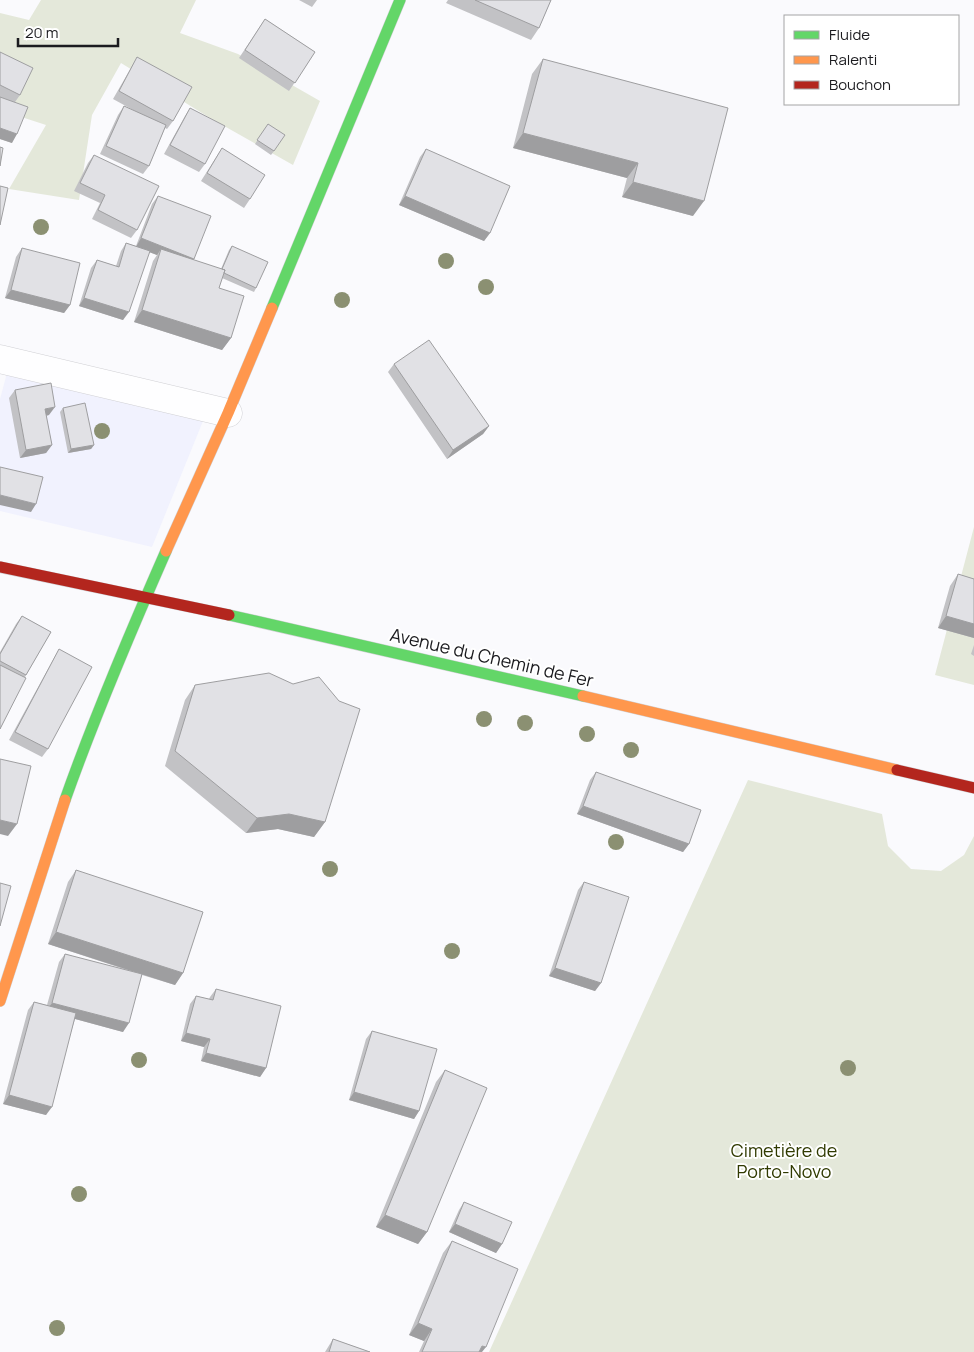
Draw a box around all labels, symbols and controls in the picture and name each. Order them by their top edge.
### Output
scale bar [18,15,118,47]
legend [784,15,959,105]
text: 20 m [25,22,58,43]
text: Fluide [829,24,870,45]
text: Ralenti [829,49,877,70]
text: Bouchon [829,74,891,95]
street label: Avenue du Chemin de Fer [388,622,597,692]
park label: Cimetière de Porto-Novo [731,1138,837,1183]

